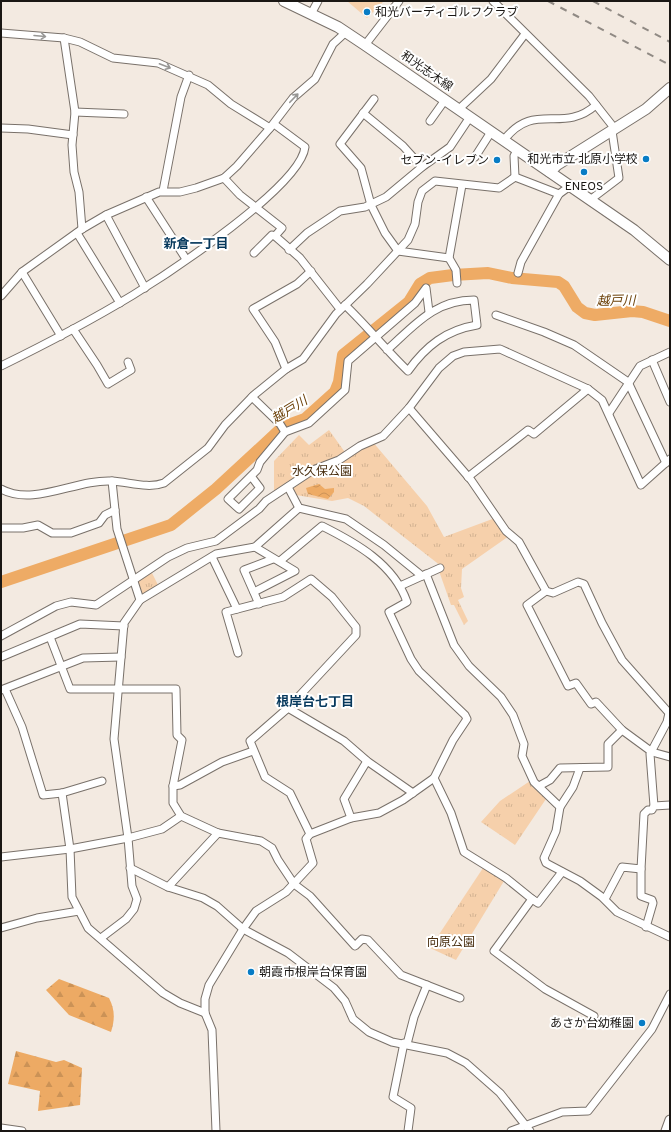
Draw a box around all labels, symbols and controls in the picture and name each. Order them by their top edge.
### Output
place label: 和光バーディゴルフクラブ [375,5,518,21]
marker: 和光バーディゴルフクラブ [362,7,372,17]
one-way arrow [33,33,46,40]
street label: 和光志木線 [397,48,456,96]
one-way arrow [158,62,170,70]
one-way arrow [289,93,299,103]
place label: 和光市立 北原小学校 [527,152,638,168]
place label: セブン-イレブン [400,153,489,169]
marker: 和光市立 北原小学校 [641,154,651,164]
marker: セブン-イレブン [492,155,502,165]
marker: ENEOS [579,167,589,177]
place label: ENEOS [565,179,603,195]
district label: 新倉一丁目 [163,237,229,253]
water label: 越戸川 [596,294,638,310]
water label: 越戸川 [269,393,313,428]
park label: 水久保公園 [292,464,352,480]
district label: 根岸台七丁目 [276,694,354,711]
park label: 向原公園 [427,935,475,951]
place label: 朝霞市根岸台保育園 [259,965,367,981]
marker: 朝霞市根岸台保育園 [246,967,256,977]
place label: あさか台幼稚園 [550,1016,634,1032]
marker: あさか台幼稚園 [637,1018,647,1028]

